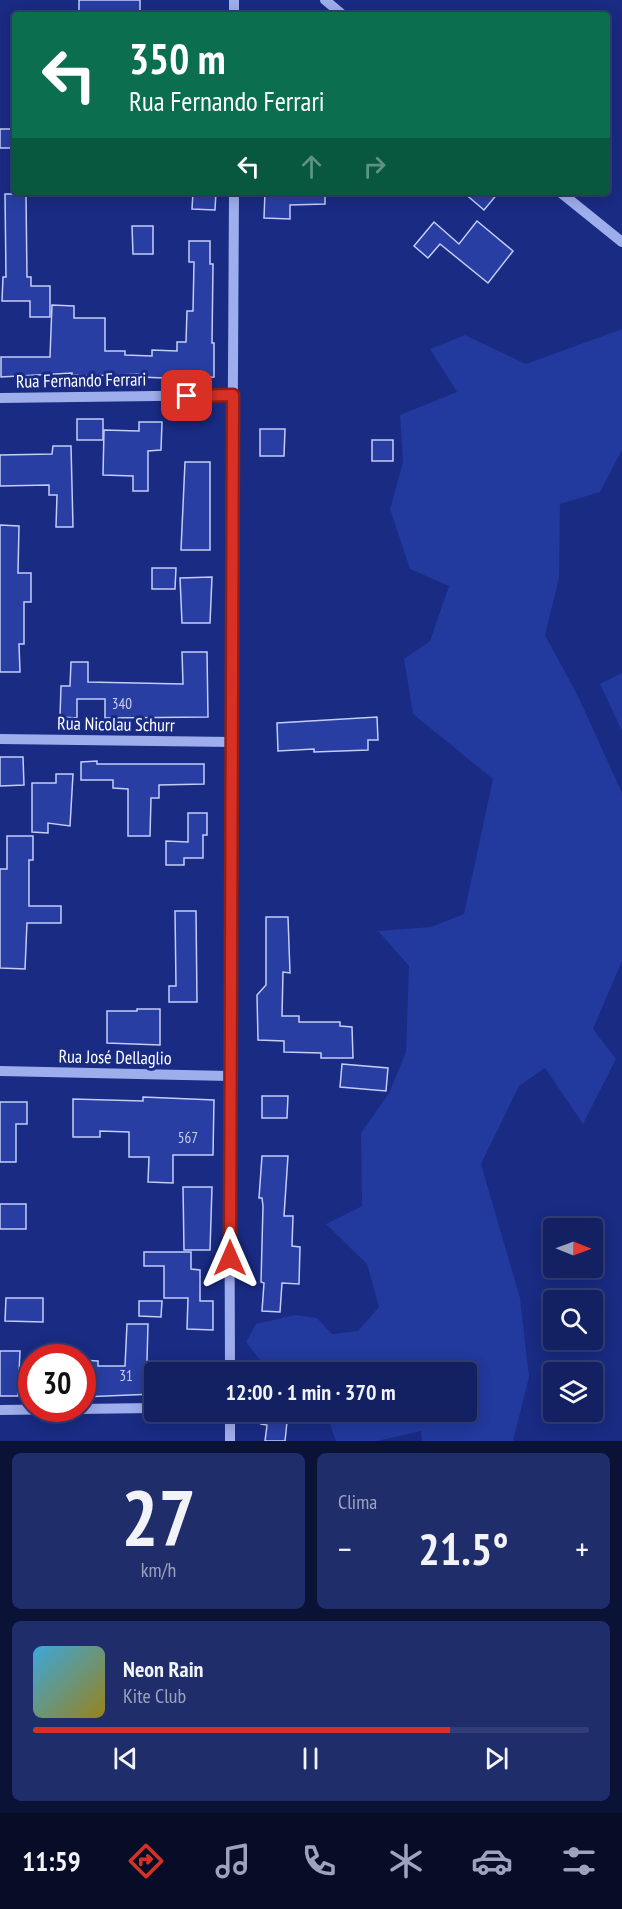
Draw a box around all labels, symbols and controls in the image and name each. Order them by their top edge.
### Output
text: 350 m [129,31,226,86]
icon: left [30,36,108,114]
text: Rua Fernando Ferrari [129,84,325,118]
icon: left [232,150,265,183]
icon: ahead [295,150,328,183]
icon: right [358,150,391,183]
street label: Rua Fernando Ferrari [16,367,146,393]
pin [161,370,212,421]
icon: arrive [170,379,203,412]
house number: 340 [112,694,132,713]
street label: Rua Nicolau Schurr [57,711,175,737]
street label: Rua José Dellaglio [58,1045,172,1069]
house number: 567 [178,1128,198,1147]
north arrow [543,1218,603,1278]
map controls [543,1218,603,1422]
position arrow [198,1226,262,1290]
button: search [543,1290,603,1350]
speed limit sign: 30 [18,1344,96,1422]
button: layers [543,1362,603,1422]
house number: 31 [119,1366,133,1385]
text: 12:00 · 1 min · 370 m [225,1378,396,1406]
text: 27 [121,1467,196,1568]
text: Clima [338,1489,377,1515]
text: 21.5° [418,1519,509,1577]
text: − [338,1527,352,1570]
text: + [575,1527,589,1570]
text: km/h [141,1557,176,1583]
text: Neon Rain [123,1655,203,1683]
text: Kite Club [123,1683,186,1709]
icon: previous [109,1742,142,1775]
icon: pause [294,1742,327,1775]
icon: next [480,1742,513,1775]
icon: directions [125,1840,167,1882]
icon: music [212,1840,254,1882]
icon: phone [298,1840,340,1882]
icon: climate [385,1840,427,1882]
icon: car [471,1840,513,1882]
icon: filters [558,1840,600,1882]
text: 11:59 [22,1844,81,1878]

